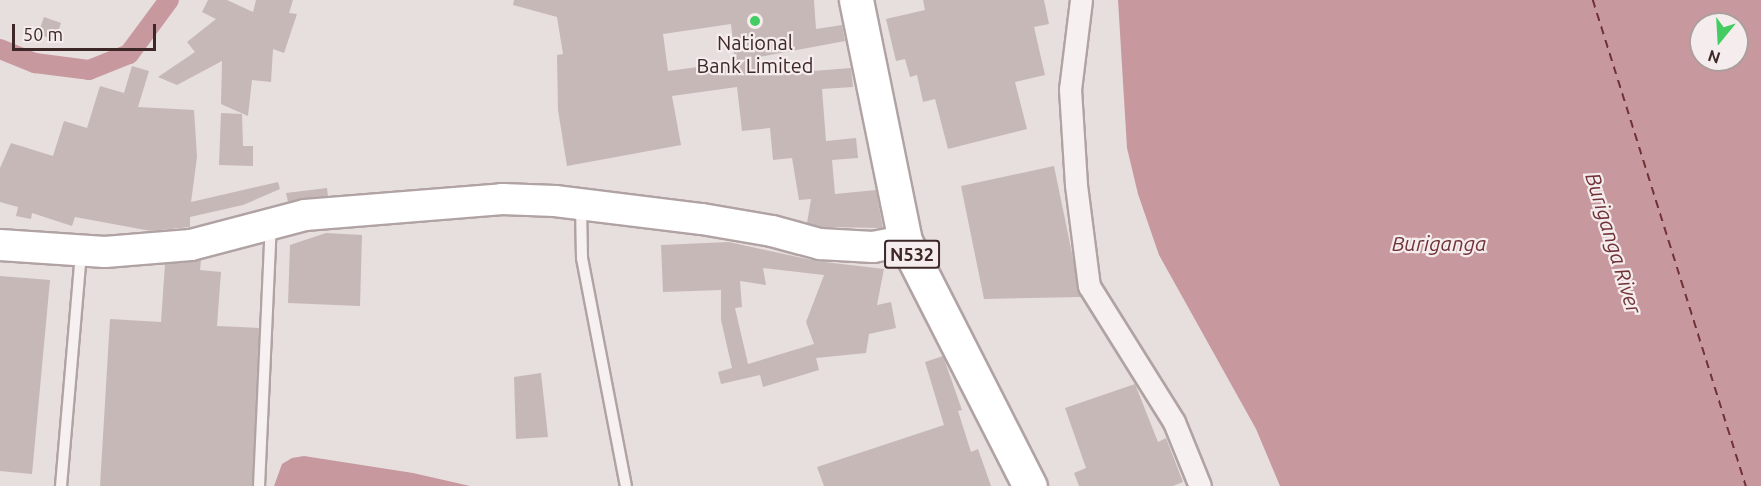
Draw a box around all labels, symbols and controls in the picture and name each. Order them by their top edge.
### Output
scale bar [15,12,159,50]
north arrow [1689,12,1749,72]
marker: National Bank Limited [748,14,762,28]
text: 50 m [23,24,63,44]
place label: National Bank Limited [697,30,813,77]
text: N [1706,47,1723,68]
water label: Buriganga River [1581,169,1647,317]
water label: Buriganga [1392,230,1486,256]
road number: N532 [884,239,940,269]

